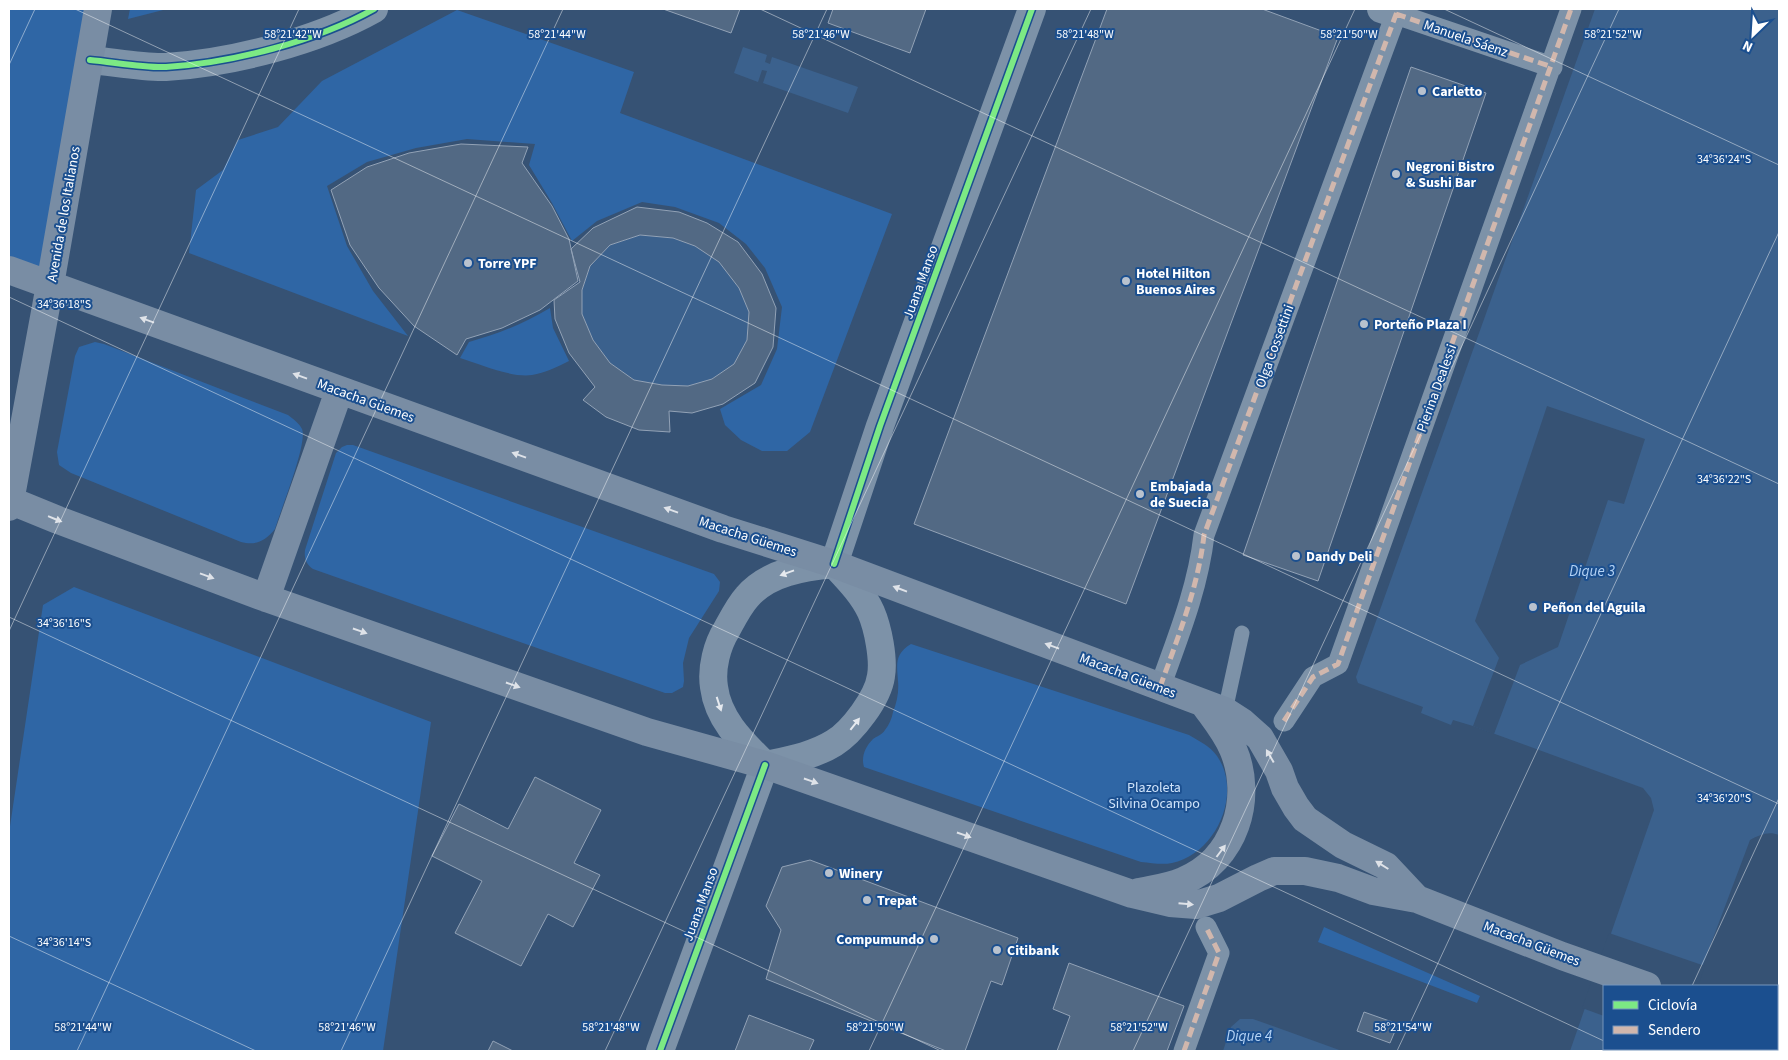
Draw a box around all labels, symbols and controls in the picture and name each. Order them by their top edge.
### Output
north arrow [1728,10,1778,60]
street label: Manuela Sáenz [1421,15,1511,63]
text: 58°21'42"W [264,26,322,43]
text: 58°21'44"W [528,26,586,43]
text: 58°21'46"W [792,26,850,43]
text: 58°21'48"W [1056,26,1114,43]
text: 58°21'50"W [1320,26,1378,43]
text: 58°21'52"W [1584,26,1642,43]
text: N [1739,35,1756,57]
place label: Carletto [1432,82,1482,102]
marker: Carletto [1416,85,1428,97]
street label: Avenida de los Italianos [42,145,86,284]
text: 34°36'24"S [1697,151,1751,168]
place label: Negroni Bistro & Sushi Bar [1406,157,1495,193]
marker: Negroni Bistro & Sushi Bar [1390,168,1402,180]
street label: Juana Manso [898,243,944,322]
place label: Torre YPF [478,254,537,274]
marker: Torre YPF [462,257,474,269]
place label: Hotel Hilton Buenos Aires [1136,264,1215,300]
marker: Hotel Hilton Buenos Aires [1120,275,1132,287]
text: 34°36'18"S [37,296,91,313]
street label: Olga Cossettini [1251,302,1299,391]
place label: Porteño Plaza I [1374,315,1467,335]
one-way arrow [140,316,155,323]
marker: Porteño Plaza I [1358,318,1370,330]
street label: Pierina Dealessi [1412,342,1462,435]
one-way arrow [292,372,307,380]
street label: Macacha Güemes [314,374,417,428]
one-way arrow [511,451,526,458]
text: 34°36'22"S [1697,471,1751,488]
place label: Embajada de Suecia [1150,477,1212,513]
marker: Embajada de Suecia [1134,488,1146,500]
one-way arrow [664,506,679,513]
street label: Macacha Güemes [696,512,799,562]
one-way arrow [48,515,63,523]
place label: Dandy Deli [1306,547,1373,567]
marker: Dandy Deli [1290,550,1302,562]
water label: Dique 3 [1569,561,1615,582]
one-way arrow [779,570,794,577]
one-way arrow [200,572,215,580]
one-way arrow [892,585,907,593]
place label: Peñon del Aguila [1543,598,1646,618]
marker: Peñon del Aguila [1527,601,1539,613]
text: 34°36'16"S [37,615,91,632]
one-way arrow [352,628,367,635]
one-way arrow [1044,642,1059,650]
street label: Macacha Güemes [1076,648,1179,704]
one-way arrow [506,681,521,689]
one-way arrow [716,696,723,711]
one-way arrow [849,718,860,731]
one-way arrow [1266,749,1275,763]
one-way arrow [804,777,819,785]
park label: Plazoleta Silvina Ocampo [1108,778,1200,814]
text: 34°36'20"S [1697,790,1751,807]
one-way arrow [957,832,972,839]
one-way arrow [1216,844,1226,858]
one-way arrow [1376,861,1389,870]
place label: Winery [839,864,883,884]
street label: Juana Manso [678,865,724,944]
marker: Winery [823,867,835,879]
place label: Trepat [877,891,918,911]
marker: Trepat [861,894,873,906]
one-way arrow [1178,900,1194,908]
street label: Macacha Güemes [1480,916,1583,972]
place label: Compumundo [836,930,924,950]
marker: Compumundo [928,933,940,945]
text: 34°36'14"S [37,934,91,951]
place label: Citibank [1007,941,1059,961]
marker: Citibank [991,944,1003,956]
legend [1603,985,1778,1050]
text: Ciclovía [1648,995,1697,1016]
text: 58°21'44"W [54,1019,112,1036]
text: 58°21'46"W [318,1019,376,1036]
text: 58°21'48"W [582,1019,640,1036]
text: 58°21'50"W [846,1019,904,1036]
text: 58°21'52"W [1110,1019,1168,1036]
text: 58°21'54"W [1374,1019,1432,1036]
text: Sendero [1648,1020,1701,1041]
water label: Dique 4 [1226,1026,1272,1047]

